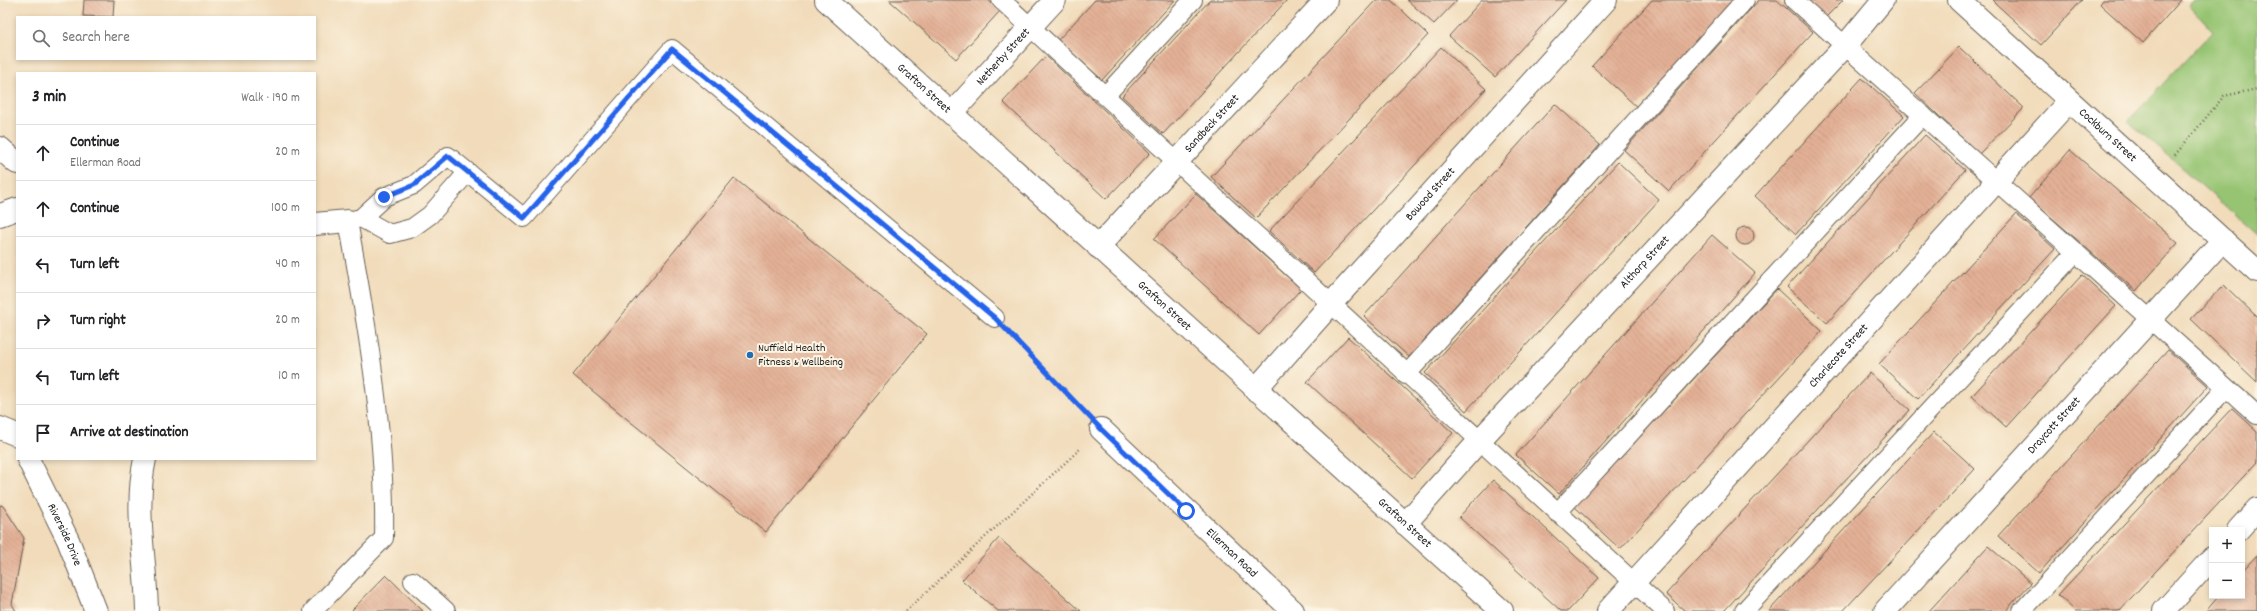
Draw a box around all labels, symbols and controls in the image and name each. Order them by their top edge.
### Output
search box [16,16,316,60]
street label: Netherby Street [972,24,1034,89]
icon: search [30,27,52,49]
text: Search here [62,27,130,49]
street label: Grafton Street [893,60,955,118]
text: 3 min [32,86,66,110]
text: Walk · 190 m [241,89,300,108]
street label: Sandbeck Street [1181,90,1244,157]
street label: Cockburn Street [2075,104,2141,167]
text: Continue [70,132,119,154]
icon: ahead [32,142,54,164]
text: 20 m [275,143,300,162]
text: Ellerman Road [70,154,141,173]
street label: Bowood Street [1402,163,1460,225]
route end [375,188,393,206]
icon: ahead [32,198,54,220]
text: Continue [70,198,119,220]
text: 100 m [271,199,300,218]
street label: Althorp Street [1616,232,1674,292]
icon: left [32,254,54,276]
text: Turn left [70,254,119,276]
text: 40 m [276,255,300,274]
street label: Grafton Street [1133,277,1196,335]
icon: right [32,310,54,332]
text: Turn right [70,310,126,332]
text: 20 m [275,311,300,330]
street label: Charlecote Street [1805,319,1873,392]
place label: Nuffield Health Fitness & Wellbeing [758,340,843,371]
marker: Nuffield Health Fitness & Wellbeing [745,350,755,360]
icon: left [32,366,54,388]
text: Turn left [70,366,119,388]
text: 10 m [278,367,300,386]
street label: Draycott Street [2023,393,2085,458]
icon: arrive [32,422,54,444]
text: Arrive at destination [70,422,188,444]
street label: Grafton Street [1374,494,1436,552]
street label: Riverside Drive [43,501,86,568]
route start [1177,502,1195,520]
street label: Ellerman Road [1202,524,1261,582]
map controls [2209,527,2245,599]
button: + [2209,527,2245,563]
button: − [2209,563,2245,599]

